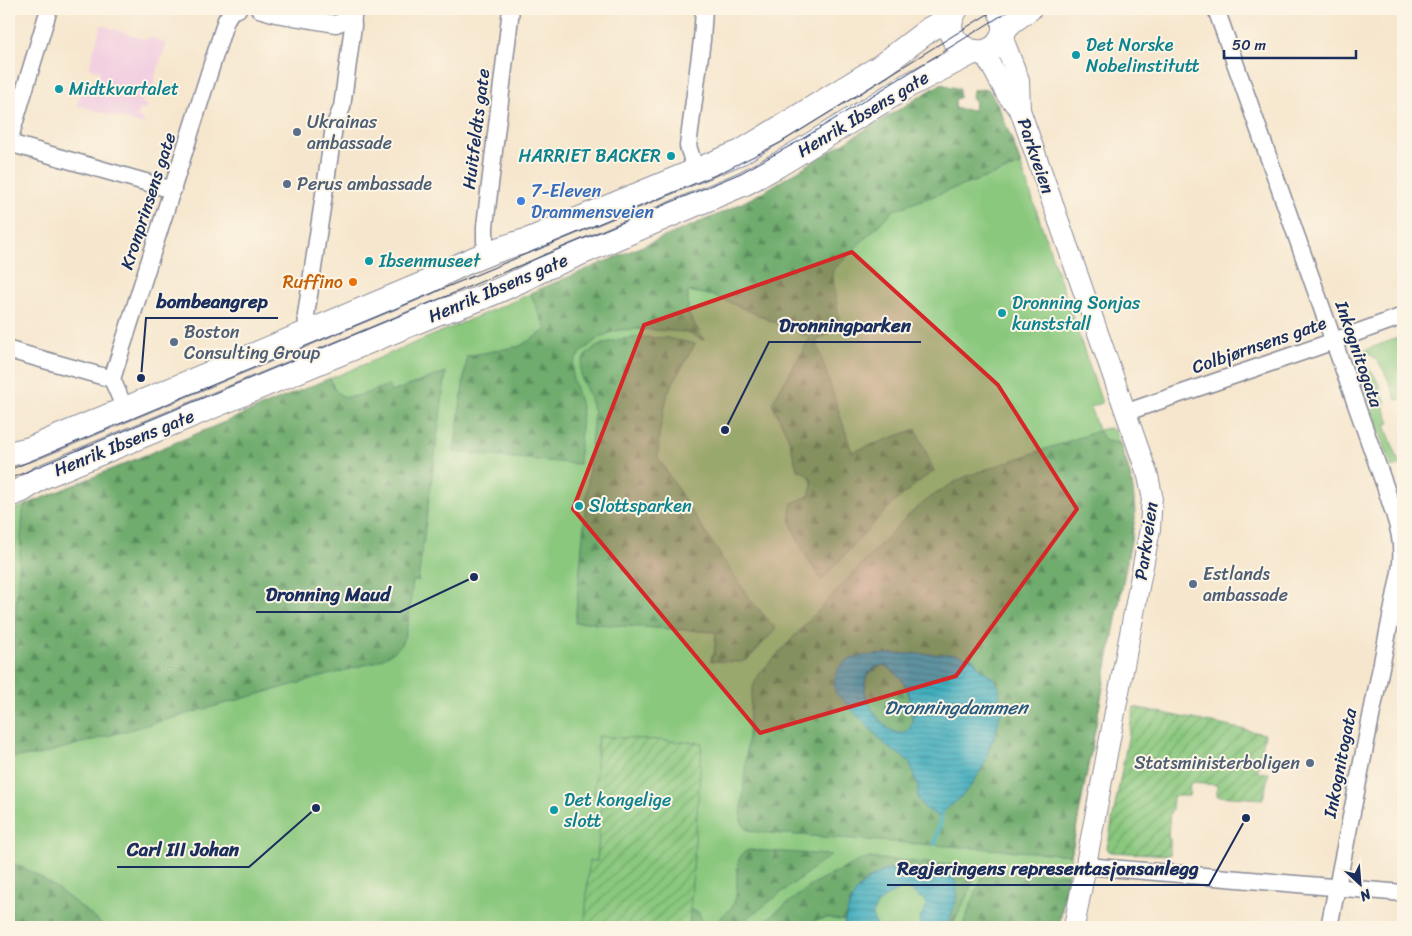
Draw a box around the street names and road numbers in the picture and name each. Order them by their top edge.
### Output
street label: Henrik Ibsens gate [791,62,935,166]
street label: Huitfeldts gate [453,67,499,191]
street label: Parkveien [1008,114,1064,199]
street label: Kronprinsens gate [111,128,185,274]
street label: Henrik Ibsens gate [423,244,573,332]
street label: Inkognitogata [1325,295,1393,413]
street label: Colbjørnsens gate [1187,307,1331,383]
street label: Henrik Ibsens gate [49,400,199,486]
street label: Parkveien [1125,500,1167,582]
street label: Inkognitogata [1314,704,1366,822]

